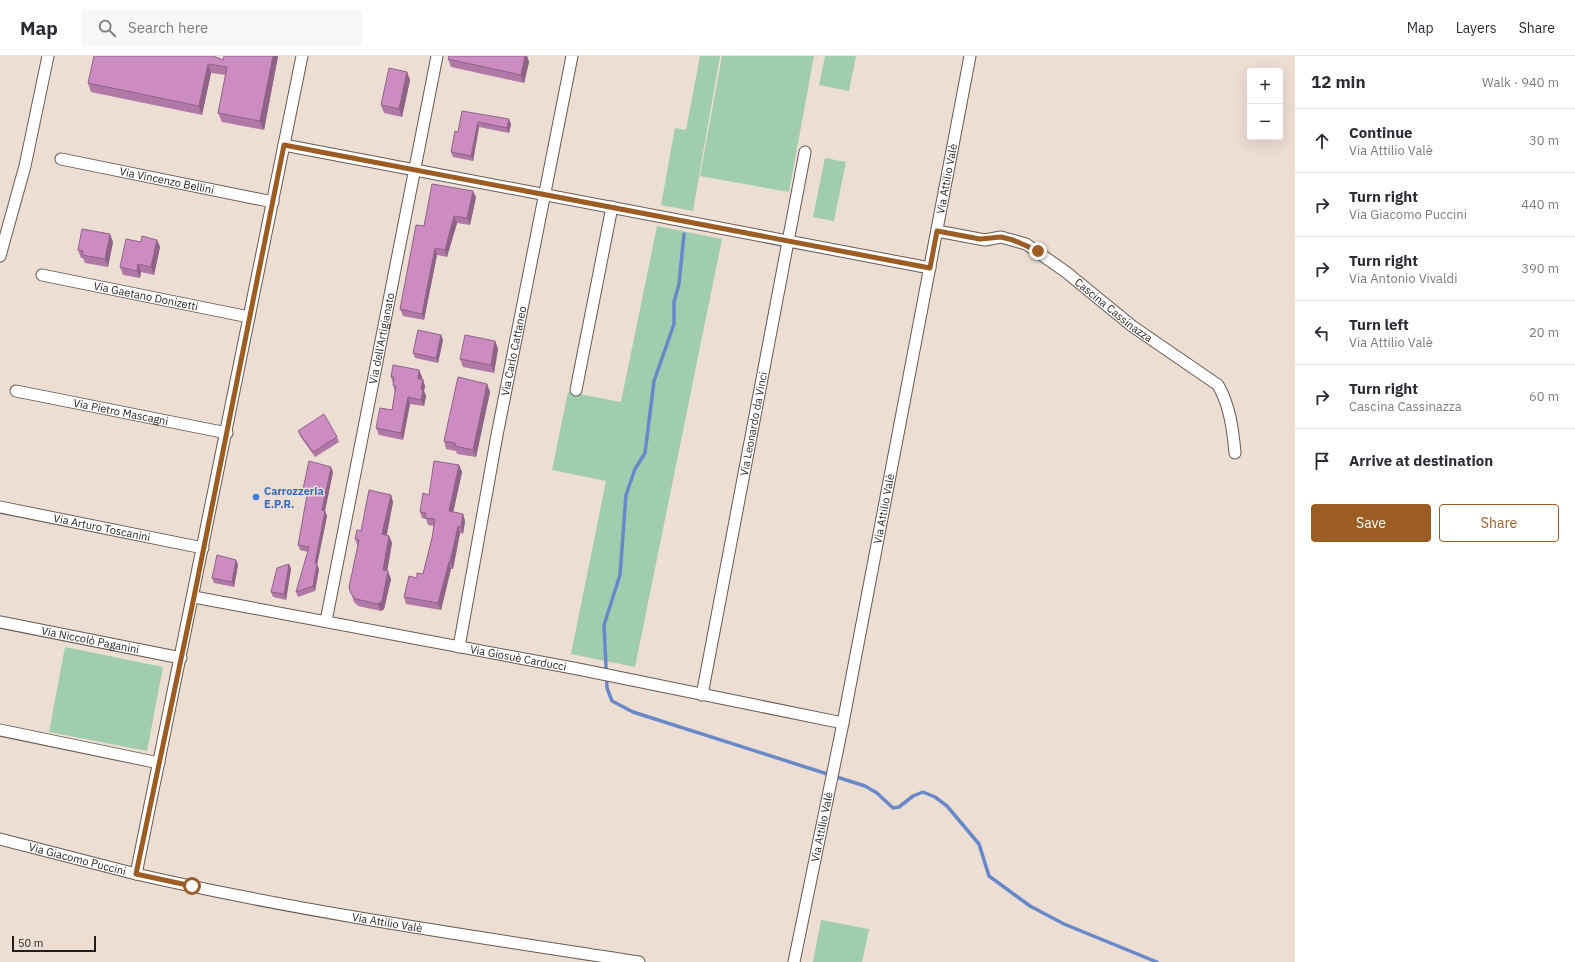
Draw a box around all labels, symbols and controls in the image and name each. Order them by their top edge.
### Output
search box [82,10,362,46]
text: Map [20,16,58,40]
icon: search [96,17,118,39]
text: Search here [128,18,208,37]
text: Map [1407,19,1434,37]
text: Layers [1456,19,1497,37]
text: Share [1519,19,1555,37]
map controls [1247,68,1283,140]
button: + [1247,68,1283,104]
text: 12 min [1311,71,1366,93]
text: Walk · 940 m [1482,74,1559,91]
button: − [1247,104,1283,140]
text: Continue [1349,123,1413,142]
icon: ahead [1311,130,1333,152]
text: 30 m [1529,132,1559,149]
street label: Via Attilio Valè [933,142,960,215]
text: Via Attilio Valè [1349,142,1433,159]
street label: Via Vincenzo Bellini [118,164,215,197]
text: Turn right [1349,187,1418,206]
icon: right [1311,194,1333,216]
text: 440 m [1521,196,1559,213]
text: Via Giacomo Puccini [1349,206,1467,223]
route end [1029,242,1047,260]
text: Turn right [1349,251,1418,270]
icon: right [1311,258,1333,280]
text: 390 m [1521,260,1559,277]
text: Via Antonio Vivaldi [1349,270,1457,287]
street label: Cascina Cassinazza [1072,275,1155,345]
street label: Via Gaetano Donizetti [92,279,199,314]
street label: Via dell'Artigianato [366,292,397,385]
street label: Via Carlo Cattaneo [498,305,529,397]
text: Turn left [1349,315,1409,334]
icon: left [1311,322,1333,344]
text: 20 m [1529,324,1559,341]
text: Via Attilio Valè [1349,334,1433,351]
street label: Via Leonardo da Vinci [737,371,770,477]
text: Turn right [1349,379,1418,398]
icon: right [1311,386,1333,408]
text: 60 m [1529,388,1559,405]
street label: Via Pietro Mascagni [72,396,170,428]
text: Cascina Cassinazza [1349,398,1462,415]
icon: arrive [1311,450,1333,472]
text: Arrive at destination [1349,451,1493,470]
street label: Via Attilio Valè [870,473,897,545]
place label: Carrozzeria E.P.R. [264,484,324,511]
marker: Carrozzeria E.P.R. [251,492,261,502]
button: Save [1311,504,1431,542]
button: Share [1439,504,1559,542]
street label: Via Arturo Toscanini [52,511,152,544]
street label: Via Niccolò Paganini [40,623,140,657]
street label: Via Giosuè Carducci [469,642,568,674]
street label: Via Attilio Valè [808,791,836,863]
street label: Via Giacomo Puccini [27,840,128,878]
route start [183,877,201,895]
street label: Via Attilio Valè [351,910,424,935]
scale bar [12,934,96,953]
text: 50 m [18,936,43,950]

